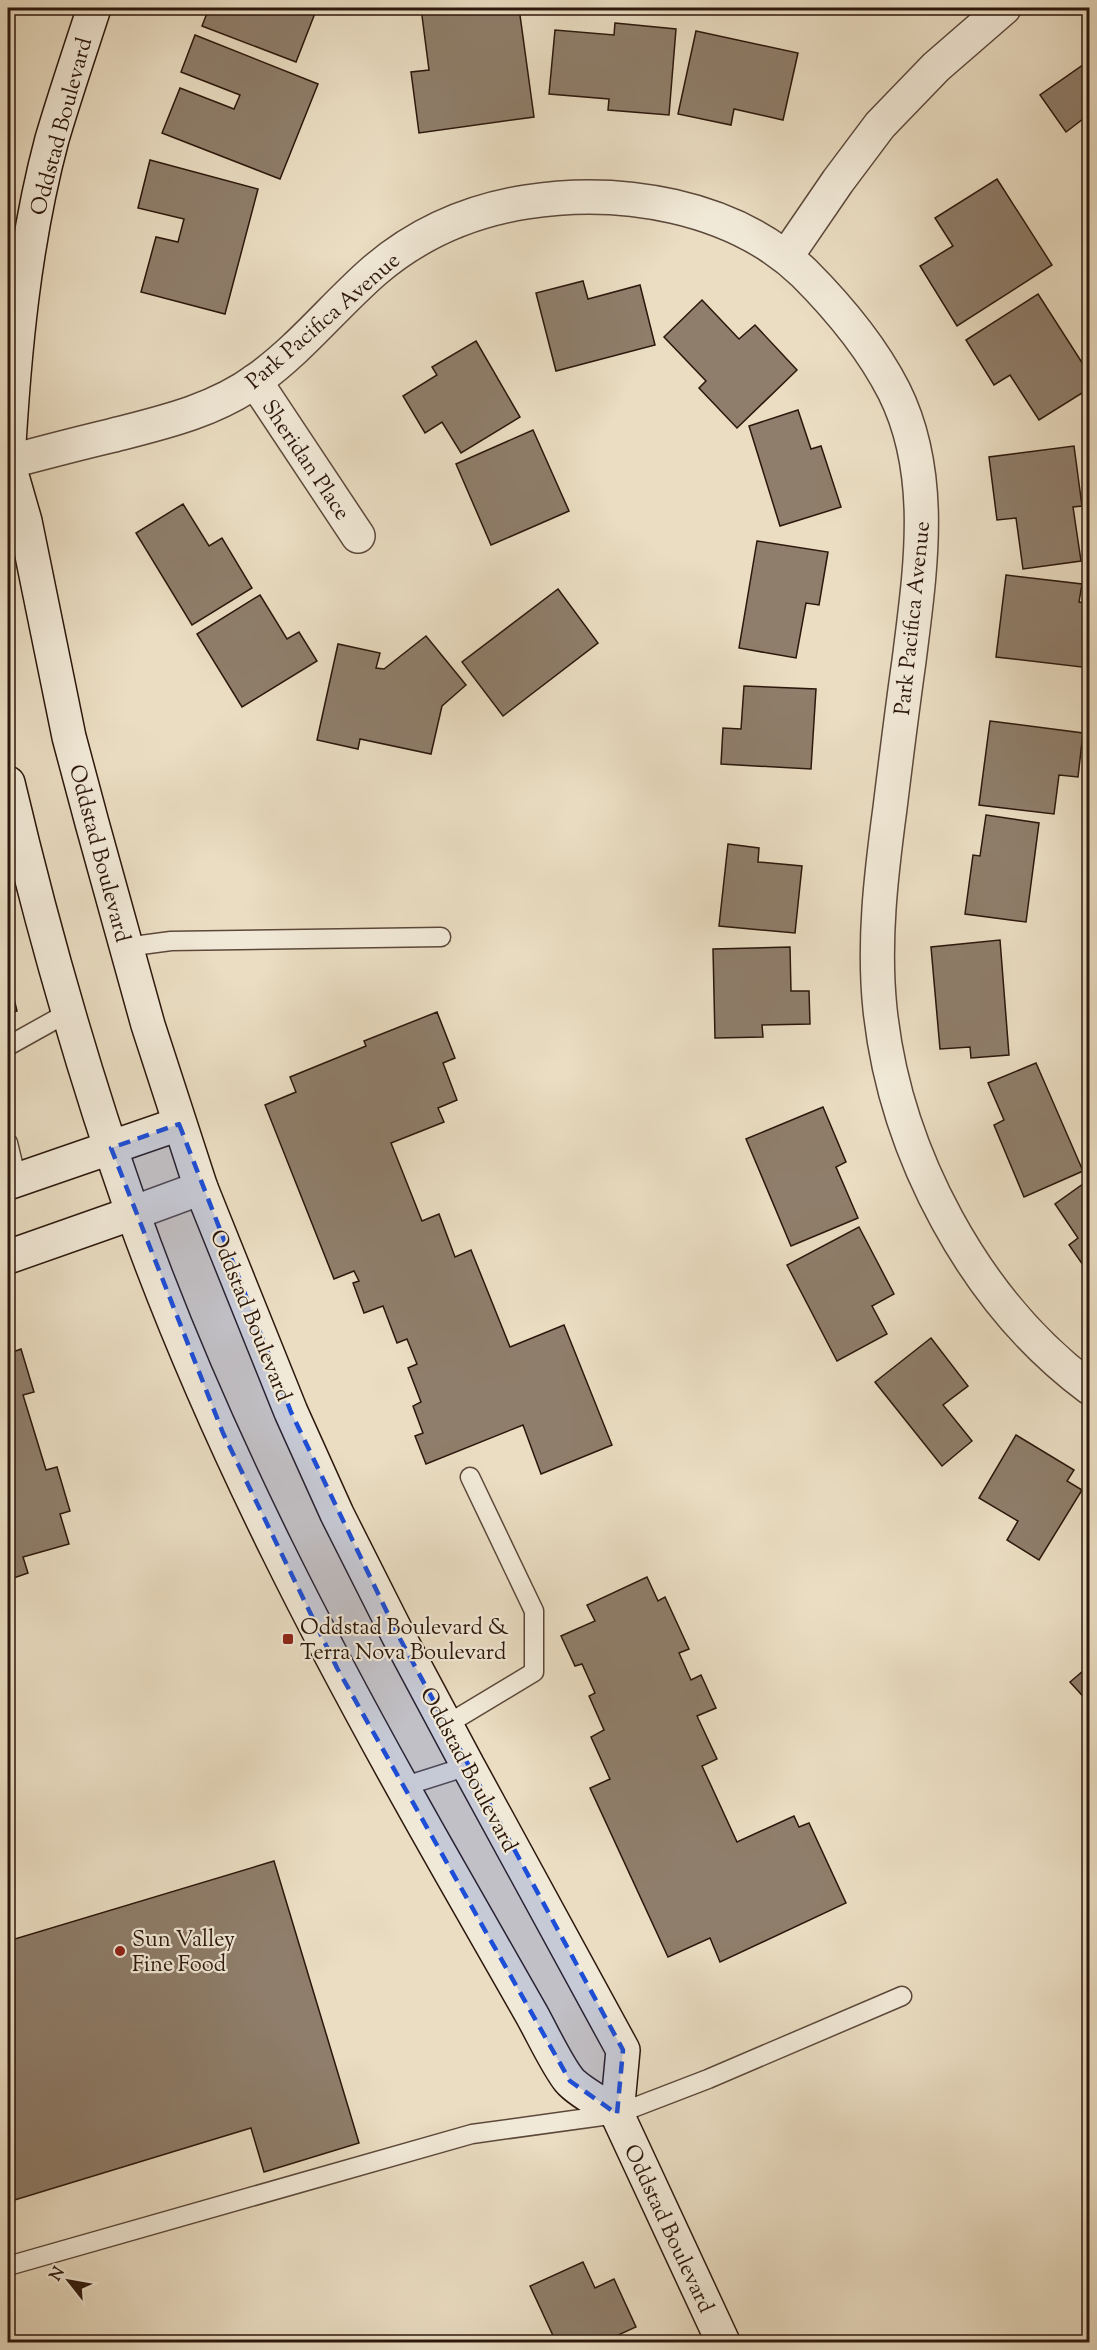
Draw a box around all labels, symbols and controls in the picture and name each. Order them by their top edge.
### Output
street label: Oddstad Boulevard [24,34,102,219]
street label: Park Pacifica Avenue [240,246,408,398]
street label: Sheridan Place [252,394,357,527]
street label: Park Pacifica Avenue [888,520,940,717]
street label: Oddstad Boulevard [59,761,137,946]
street label: Oddstad Boulevard [200,1225,298,1407]
place label: Oddstad Boulevard & Terra Nova Boulevard [300,1613,509,1670]
marker: Oddstad Boulevard & Terra Nova Boulevard [281,1632,295,1646]
street label: Oddstad Boulevard [410,1682,524,1859]
place label: Sun Valley Fine Food [132,1925,235,1982]
marker: Sun Valley Fine Food [113,1944,127,1958]
street label: Oddstad Boulevard [614,2140,720,2319]
north arrow [39,2251,99,2311]
text: N [45,2263,72,2286]

